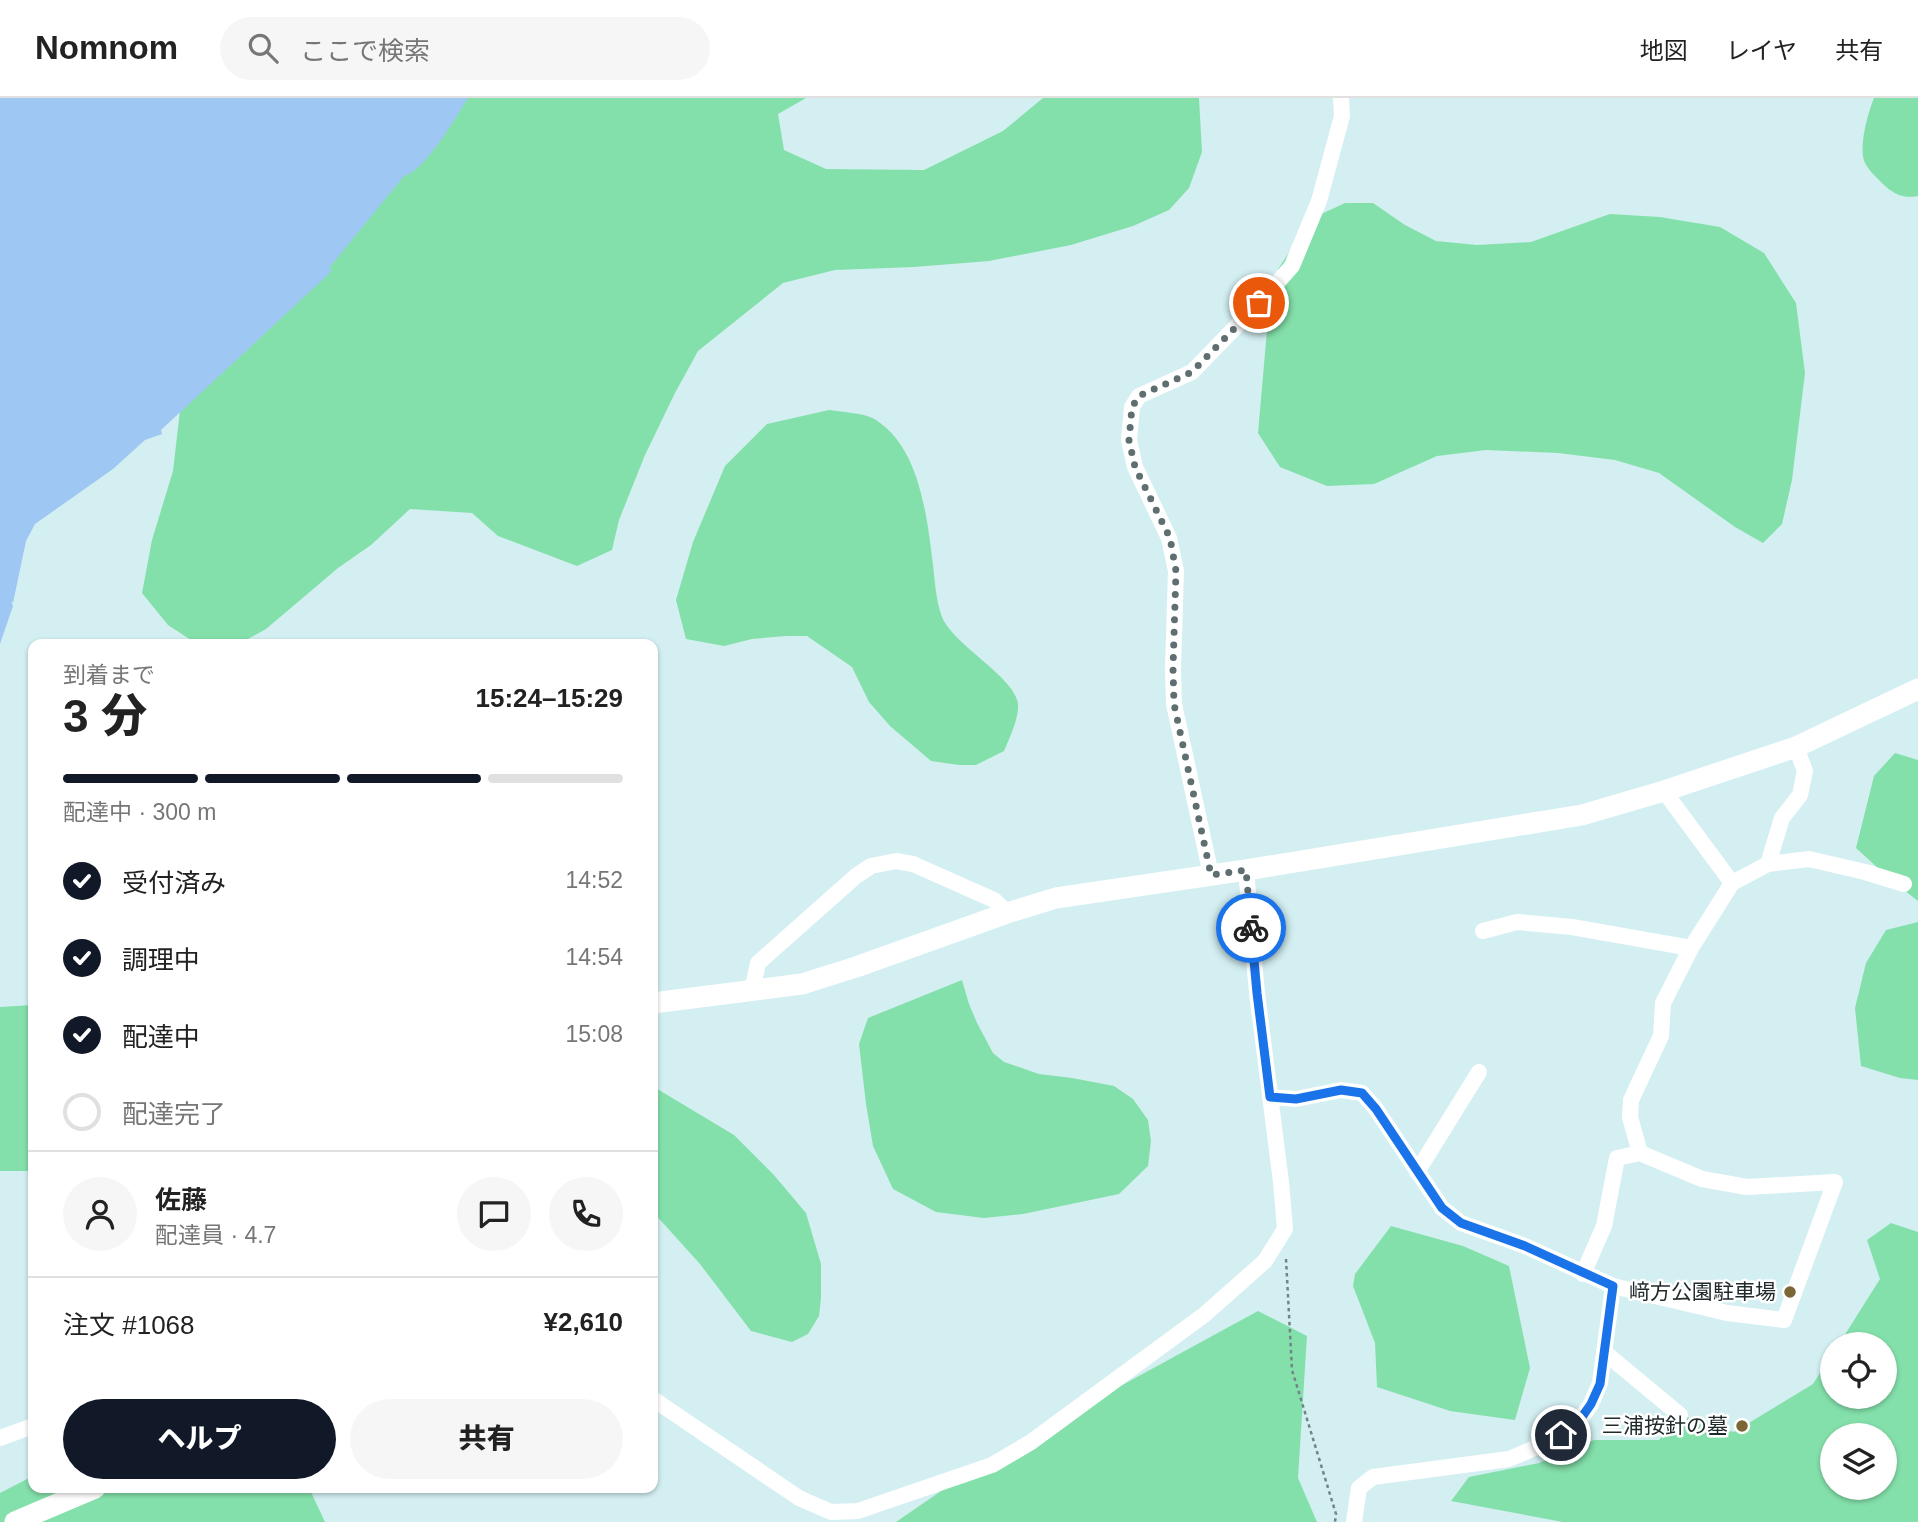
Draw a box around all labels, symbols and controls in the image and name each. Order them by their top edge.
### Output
search box [220,17,710,80]
text: Nomnom [35,29,178,66]
icon: search [244,29,282,67]
text: ここで検索 [300,36,430,66]
text: 地図 [1640,37,1688,64]
text: レイヤ [1726,37,1797,64]
text: 共有 [1835,37,1883,64]
pin [1229,273,1289,333]
icon: bag [1240,284,1278,322]
text: 到着まで [63,662,155,688]
text: 15:24–15:29 [476,683,623,713]
text: 3 分 [63,690,147,742]
text: 配達中 · 300 m [63,799,216,825]
icon: check [63,862,101,900]
text: 14:52 [565,867,623,893]
text: 受付済み [122,868,226,898]
courier [1216,893,1286,963]
icon: bike [1232,909,1270,947]
icon: check [63,939,101,977]
text: 14:54 [565,944,623,970]
text: 調理中 [122,945,200,975]
icon: check [63,1016,101,1054]
text: 15:08 [565,1021,623,1047]
text: 配達中 [122,1022,200,1052]
text: 配達完了 [122,1099,226,1129]
button: person [63,1177,137,1251]
button: chat [457,1177,531,1251]
button: phone [549,1177,623,1251]
text: 佐藤 [155,1185,207,1215]
text: 配達員 · 4.7 [155,1222,276,1248]
place label: 﨑方公園駐車場 [1629,1280,1776,1303]
marker: 﨑方公園駐車場 [1782,1284,1798,1300]
text: ¥2,610 [543,1307,623,1337]
text: 注文 #1068 [63,1310,195,1340]
map controls [1820,1332,1897,1500]
button: locate [1820,1332,1897,1409]
button: ヘルプ [63,1399,336,1479]
button: 共有 [350,1399,623,1479]
pin [1531,1405,1591,1465]
place label: 三浦按針の墓 [1602,1414,1728,1437]
icon: home [1542,1416,1580,1454]
marker: 三浦按針の墓 [1734,1418,1750,1434]
button: layers [1820,1423,1897,1500]

